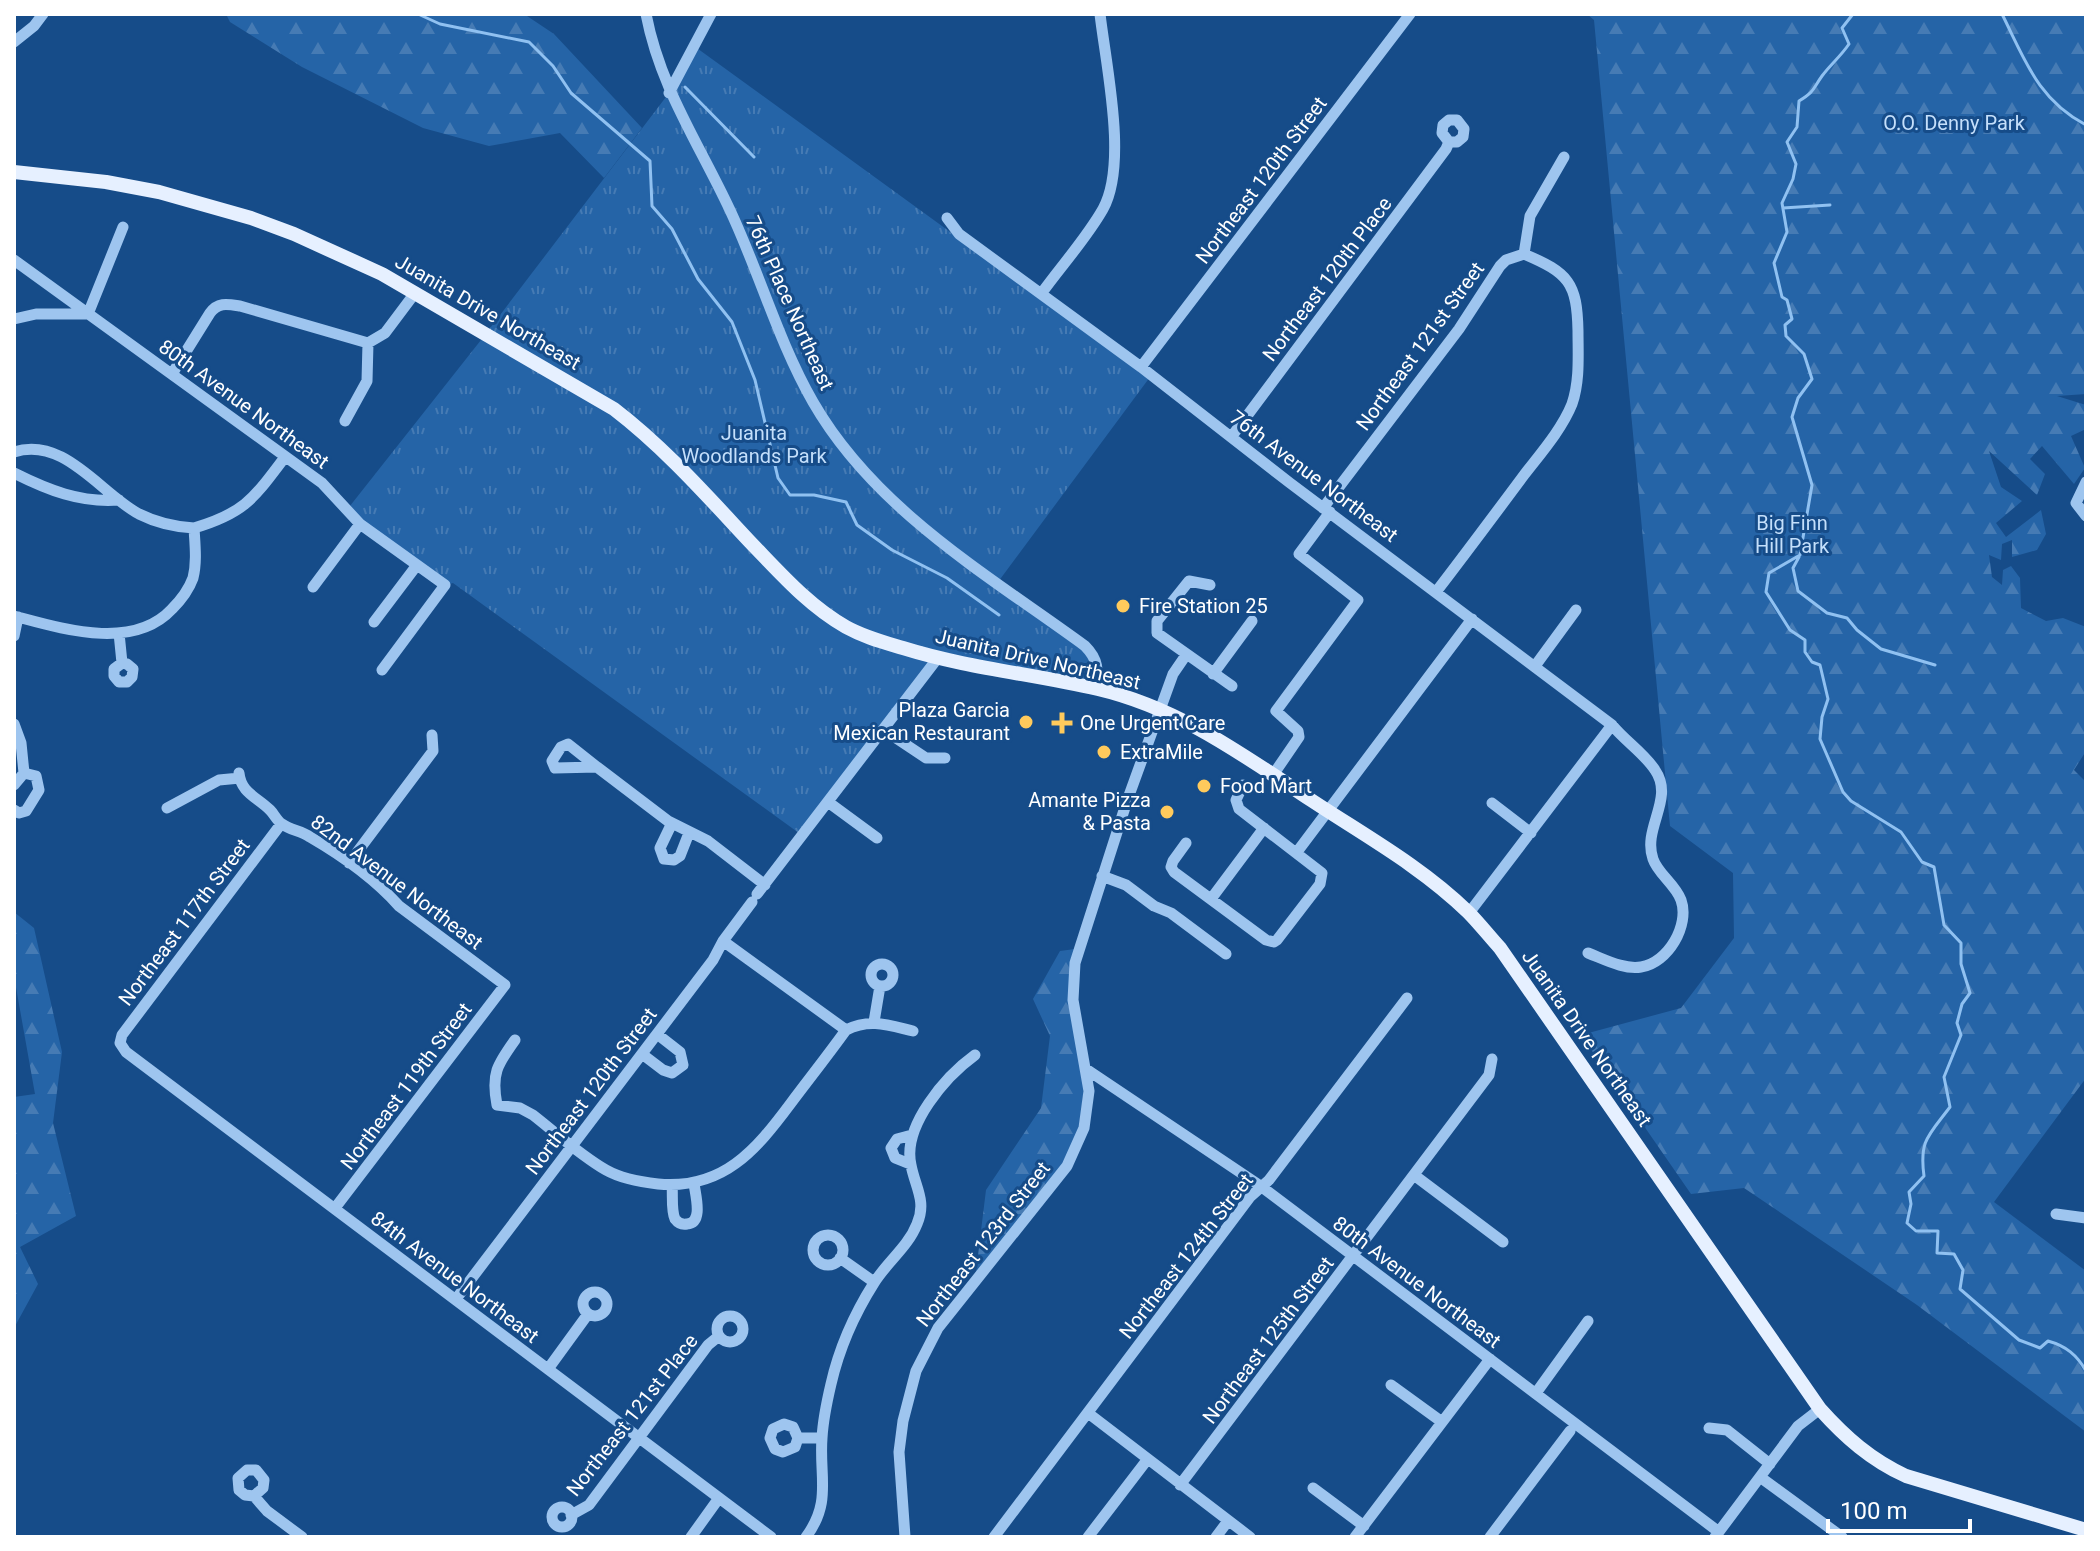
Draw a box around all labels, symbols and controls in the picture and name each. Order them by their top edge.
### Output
street label: Northeast 120th Street [1190,92,1332,268]
park label: O.O. Denny Park [1883,111,2026,135]
street label: Northeast 120th Place [1257,192,1397,366]
street label: 76th Place Northeast [741,212,839,394]
street label: Juanita Drive Northeast [391,249,585,375]
street label: Northeast 121st Street [1351,257,1489,435]
street label: 80th Avenue Northeast [154,334,334,474]
street label: 76th Avenue Northeast [1225,405,1403,547]
park label: Juanita Woodlands Park [681,421,827,468]
park label: Big Finn Hill Park [1755,511,1830,558]
place label: Fire Station 25 [1139,594,1268,618]
marker: Fire Station 25 [1114,597,1132,615]
street label: Juanita Drive Northeast [933,624,1143,694]
place label: Plaza Garcia Mexican Restaurant [833,698,1010,745]
place label: One Urgent Care [1080,711,1225,735]
marker: One Urgent Care [1051,712,1073,734]
marker: Plaza Garcia Mexican Restaurant [1017,713,1035,731]
place label: ExtraMile [1120,740,1203,764]
marker: ExtraMile [1095,743,1113,761]
place label: Food Mart [1220,774,1312,798]
marker: Food Mart [1195,777,1213,795]
place label: Amante Pizza & Pasta [1028,788,1151,835]
marker: Amante Pizza & Pasta [1158,803,1176,821]
street label: 82nd Avenue Northeast [306,810,488,954]
street label: Northeast 117th Street [113,834,255,1010]
street label: Juanita Drive Northeast [1517,945,1657,1131]
street label: Northeast 119th Street [335,998,477,1174]
street label: Northeast 120th Street [520,1003,662,1179]
street label: Northeast 123rd Street [911,1157,1055,1331]
street label: Northeast 124th Street [1114,1169,1258,1343]
street label: 84th Avenue Northeast [366,1206,544,1348]
street label: 80th Avenue Northeast [1328,1211,1506,1353]
street label: Northeast 125th Street [1197,1252,1339,1428]
street label: Northeast 121st Place [561,1329,703,1501]
scale bar [1828,1483,1970,1533]
text: 100 m [1840,1497,1907,1525]

